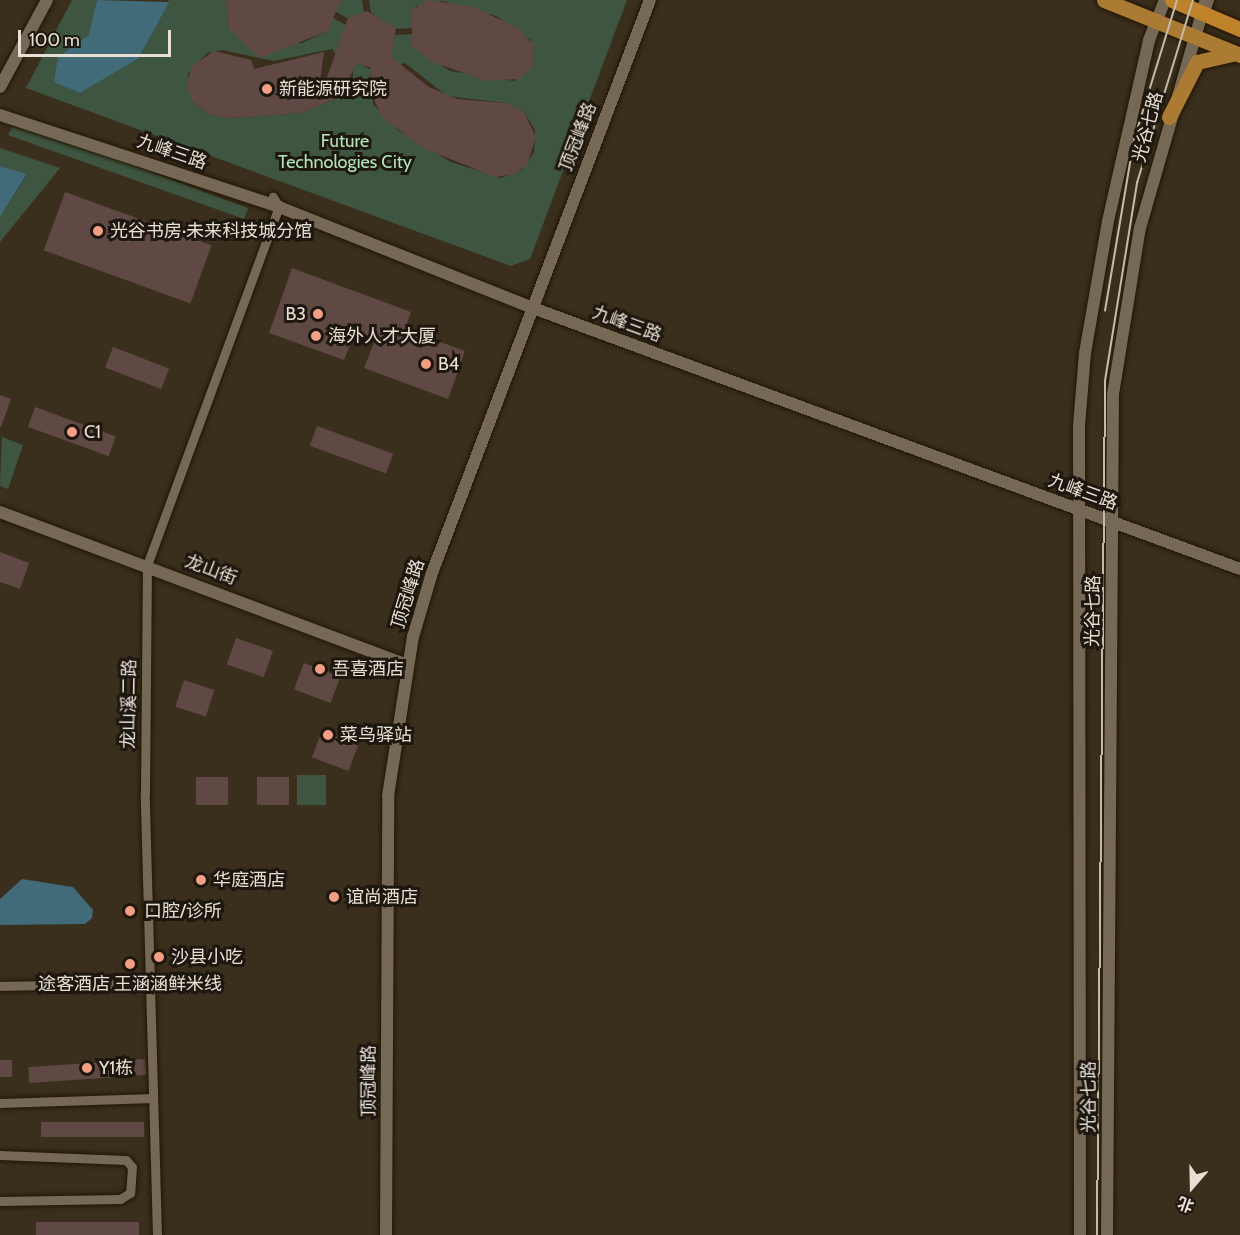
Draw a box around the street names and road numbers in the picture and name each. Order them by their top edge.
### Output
street label: 光谷七路 [1128,89,1168,165]
street label: 顶冠峰路 [555,100,601,174]
street label: 九峰三路 [134,130,210,174]
street label: 九峰三路 [589,302,665,346]
street label: 九峰三路 [1045,470,1121,514]
street label: 龙山街 [182,550,240,590]
street label: 顶冠峰路 [387,556,429,632]
street label: 光谷七路 [1082,575,1104,647]
street label: 龙山溪二路 [117,659,141,749]
street label: 顶冠峰路 [358,1045,380,1117]
street label: 光谷七路 [1078,1061,1100,1133]

